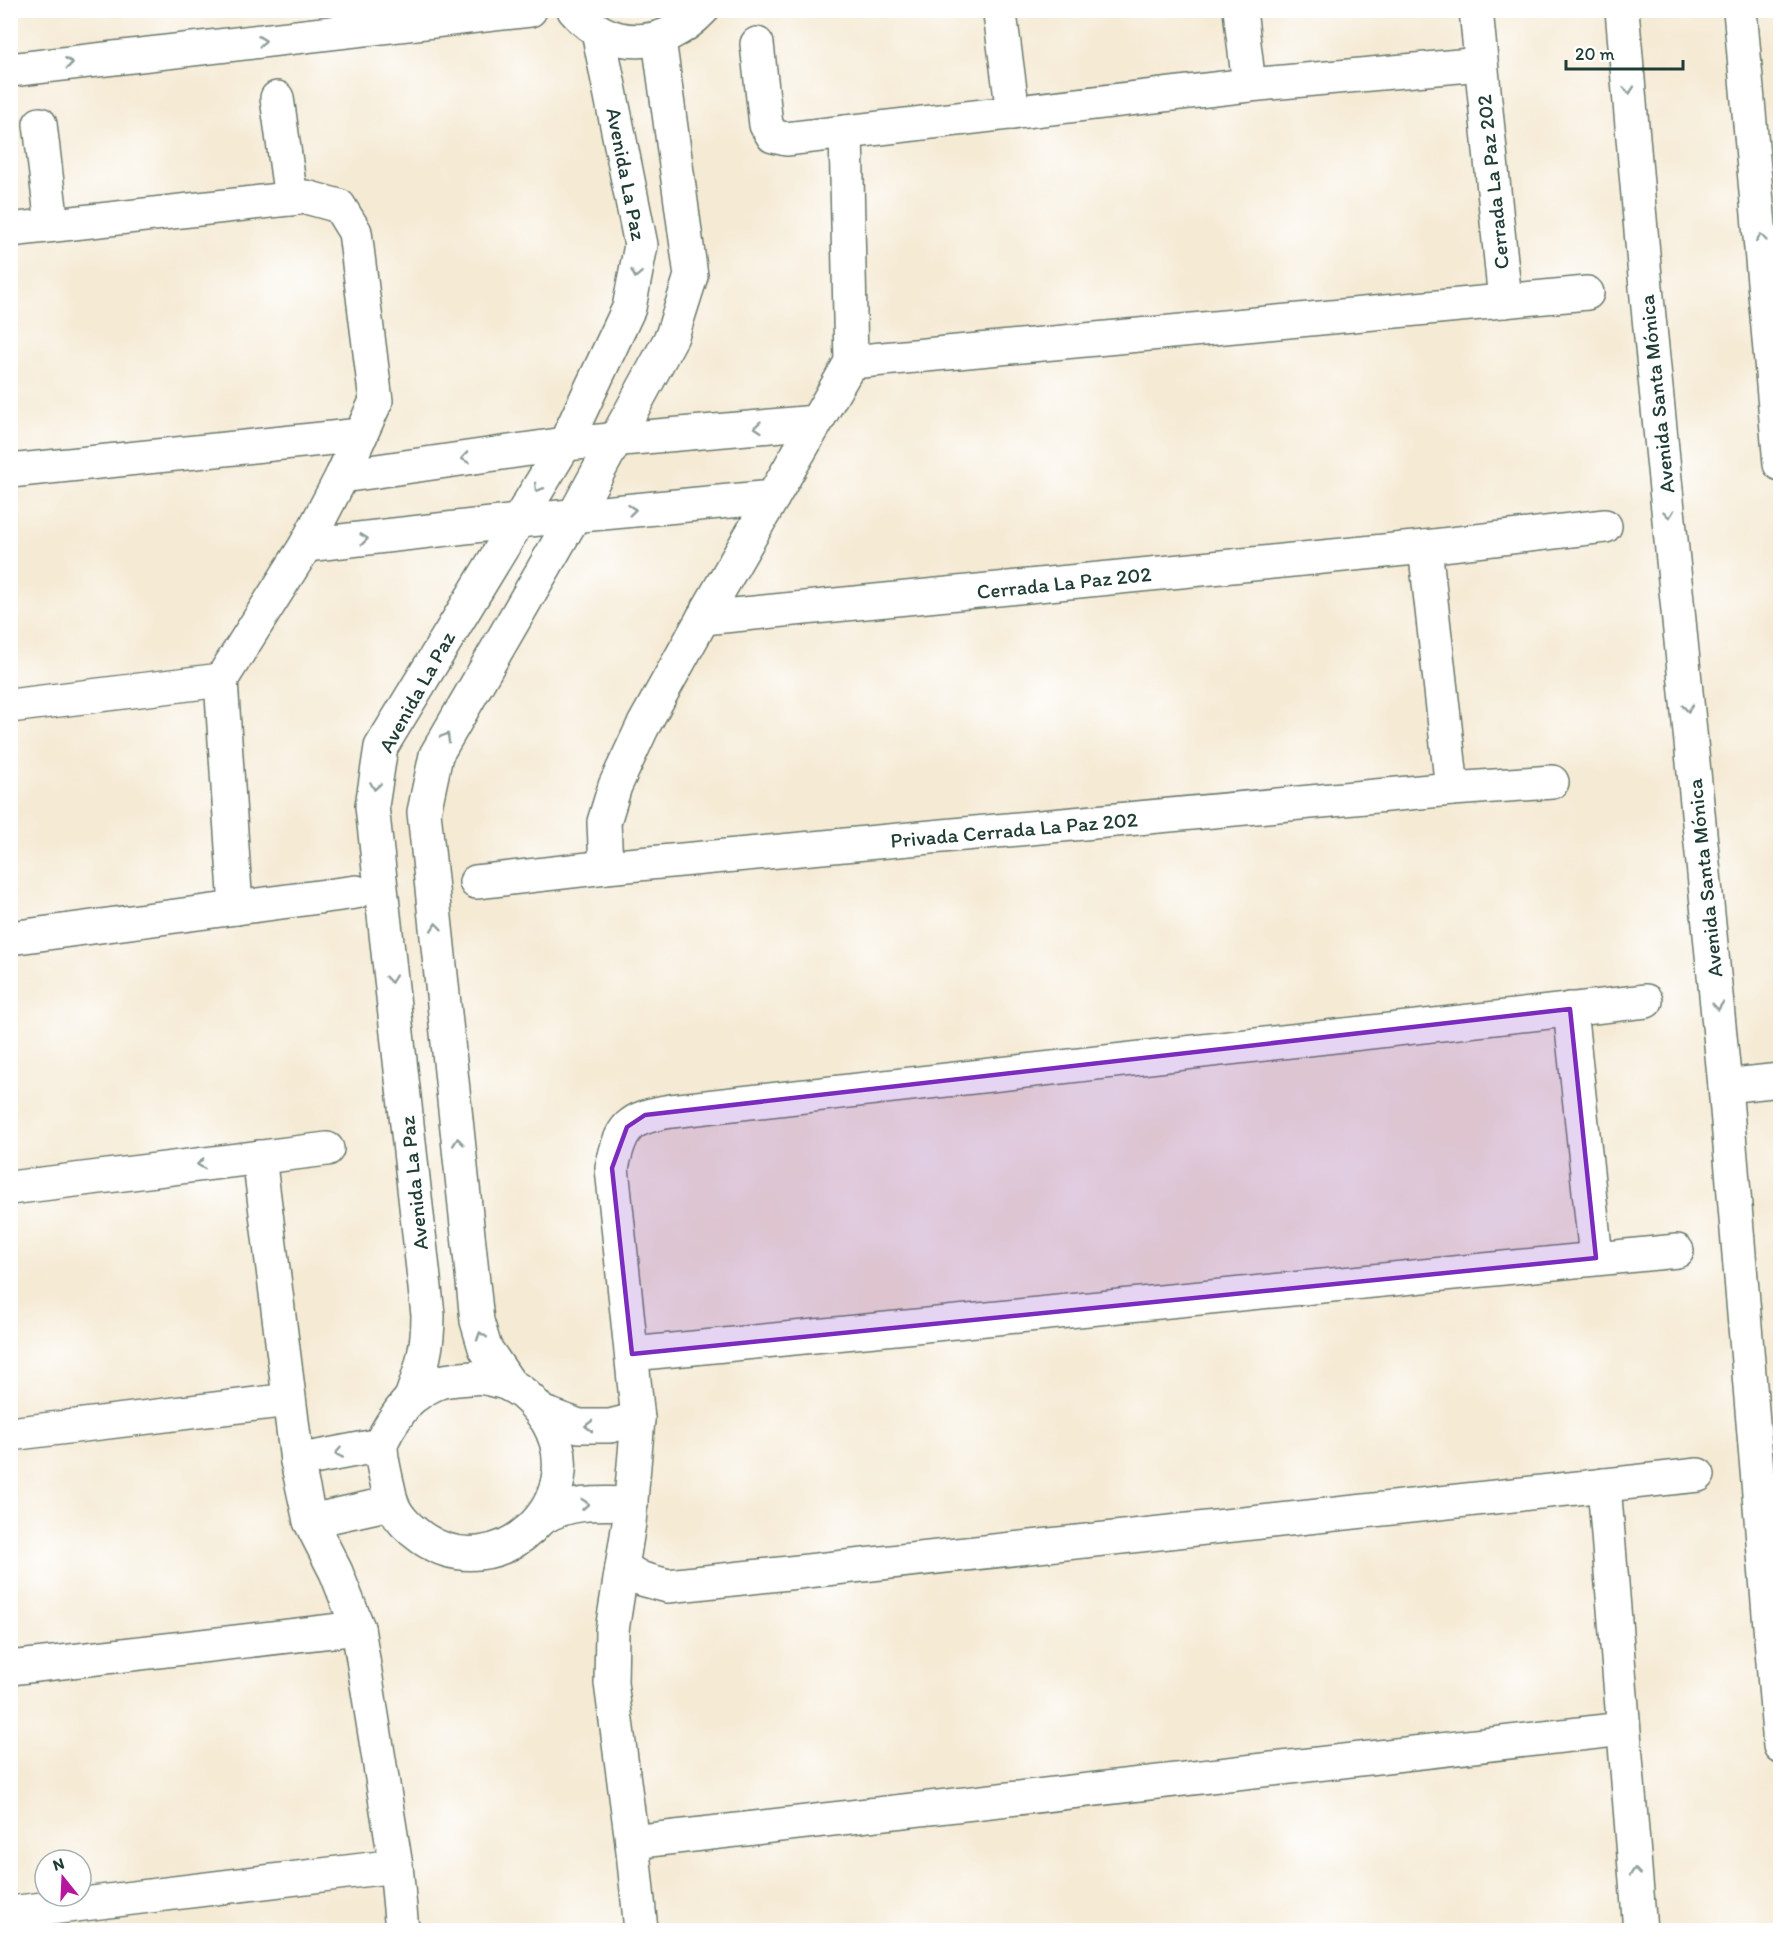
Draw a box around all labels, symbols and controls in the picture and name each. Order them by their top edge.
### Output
scale bar [1566,33,1683,71]
one-way arrow [258,35,267,48]
text: 20 m [1575,43,1615,65]
one-way arrow [64,57,73,70]
one-way arrow [1622,85,1635,94]
street label: Cerrada La Paz 202 [1471,94,1514,271]
street label: Avenida La Paz [601,105,652,243]
one-way arrow [1755,234,1768,243]
one-way arrow [630,268,643,278]
street label: Avenida Santa Mónica [1634,293,1679,495]
one-way arrow [753,420,762,433]
one-way arrow [461,452,470,464]
one-way arrow [534,482,546,492]
one-way arrow [628,504,637,517]
one-way arrow [1662,509,1675,518]
one-way arrow [360,533,369,546]
street label: Cerrada La Paz 202 [975,561,1152,604]
street label: Avenida La Paz [373,627,460,757]
one-way arrow [1681,703,1694,712]
one-way arrow [439,733,451,743]
street label: Avenida Santa Mónica [1682,777,1727,979]
one-way arrow [369,780,382,790]
street label: Privada Cerrada La Paz 202 [889,806,1139,853]
one-way arrow [430,923,443,932]
one-way arrow [384,975,397,984]
one-way arrow [1711,1002,1724,1011]
street label: Avenida La Paz [394,1114,433,1251]
one-way arrow [452,1138,465,1147]
one-way arrow [197,1158,206,1170]
one-way arrow [476,1331,489,1342]
one-way arrow [584,1420,593,1432]
one-way arrow [334,1446,344,1459]
one-way arrow [581,1498,590,1511]
north arrow [33,1848,93,1908]
text: N [50,1854,67,1875]
one-way arrow [1629,1868,1642,1877]

